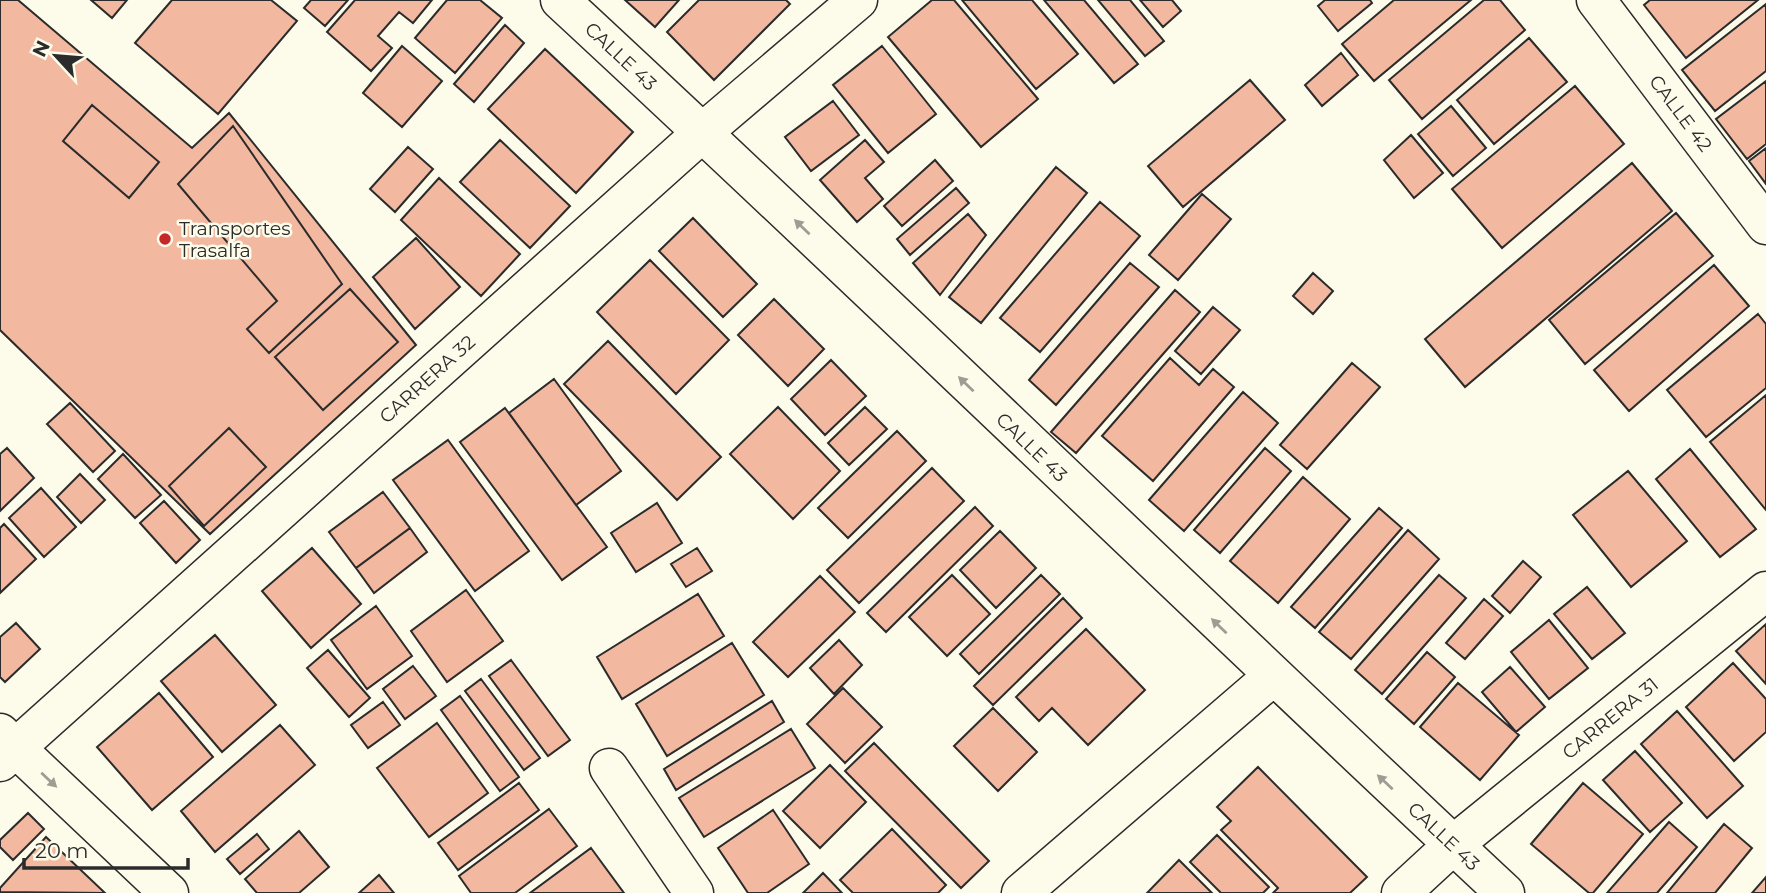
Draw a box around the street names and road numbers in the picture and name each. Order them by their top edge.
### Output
street label: CALLE 43 [580,17,661,95]
street label: CALLE 42 [1644,70,1717,156]
street label: CARRERA 32 [375,330,480,428]
street label: CALLE 43 [991,408,1072,487]
street label: CARRERA 31 [1558,673,1663,764]
street label: CALLE 43 [1403,797,1484,875]

